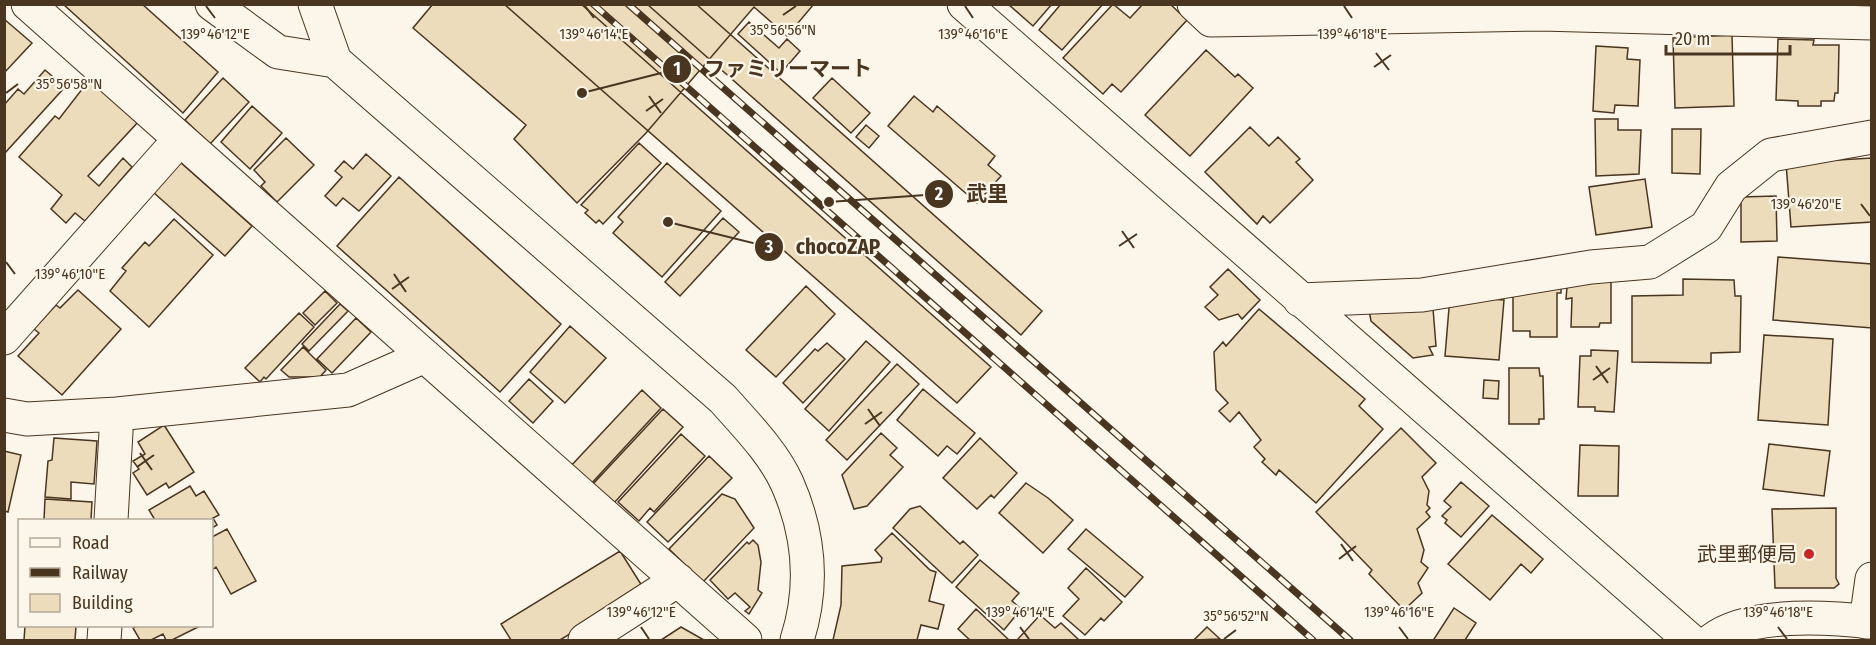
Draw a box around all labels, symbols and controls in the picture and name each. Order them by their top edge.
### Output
scale bar [1666,18,1790,56]
text: 35°56'56"N [750,21,816,39]
text: 139°46'12"E [180,25,250,43]
text: 139°46'14"E [559,25,629,43]
text: 139°46'16"E [938,25,1008,43]
text: 139°46'18"E [1317,25,1387,43]
text: 20 m [1675,28,1710,50]
callout: ファミリーマート [662,49,884,88]
text: ファミリーマート [704,56,872,82]
text: 1 [673,58,681,80]
text: 35°56'58"N [36,75,102,93]
callout: 武里 [924,174,1020,213]
text: 武里 [966,181,1008,207]
text: 2 [934,183,943,205]
text: 139°46'20"E [1770,195,1842,213]
callout: chocoZAP [754,228,892,267]
text: chocoZAP [796,234,881,260]
text: 3 [764,236,774,258]
text: 139°46'10"E [35,265,105,283]
legend [18,519,213,627]
text: Road [72,532,109,554]
place label: 武里郵便局 [1697,542,1797,566]
marker: 武里郵便局 [1802,547,1816,561]
text: Railway [72,562,128,584]
text: Building [72,592,133,614]
text: 139°46'12"E [606,603,676,621]
text: 139°46'14"E [985,603,1055,621]
text: 139°46'16"E [1364,603,1434,621]
text: 139°46'18"E [1743,603,1813,621]
text: 35°56'52"N [1203,607,1269,625]

